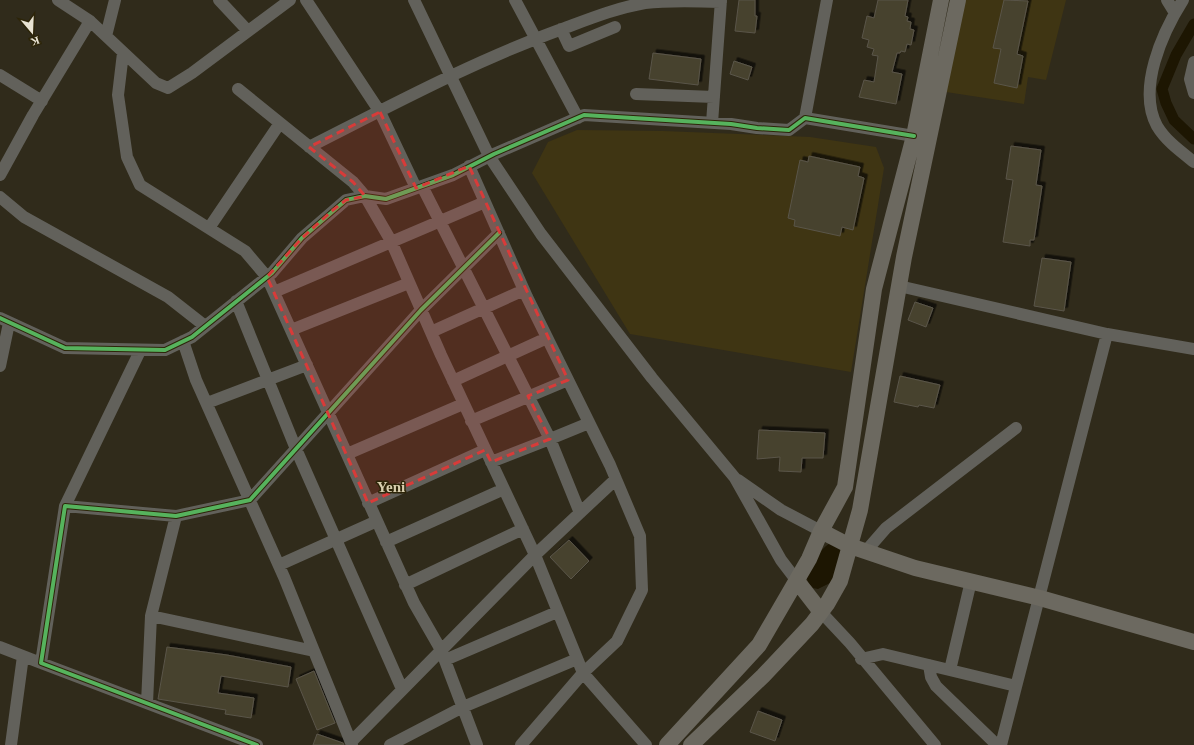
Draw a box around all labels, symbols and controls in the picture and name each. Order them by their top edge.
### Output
north arrow [12,12,52,52]
text: K [29,34,41,49]
district label: Yeni [377,479,405,495]

